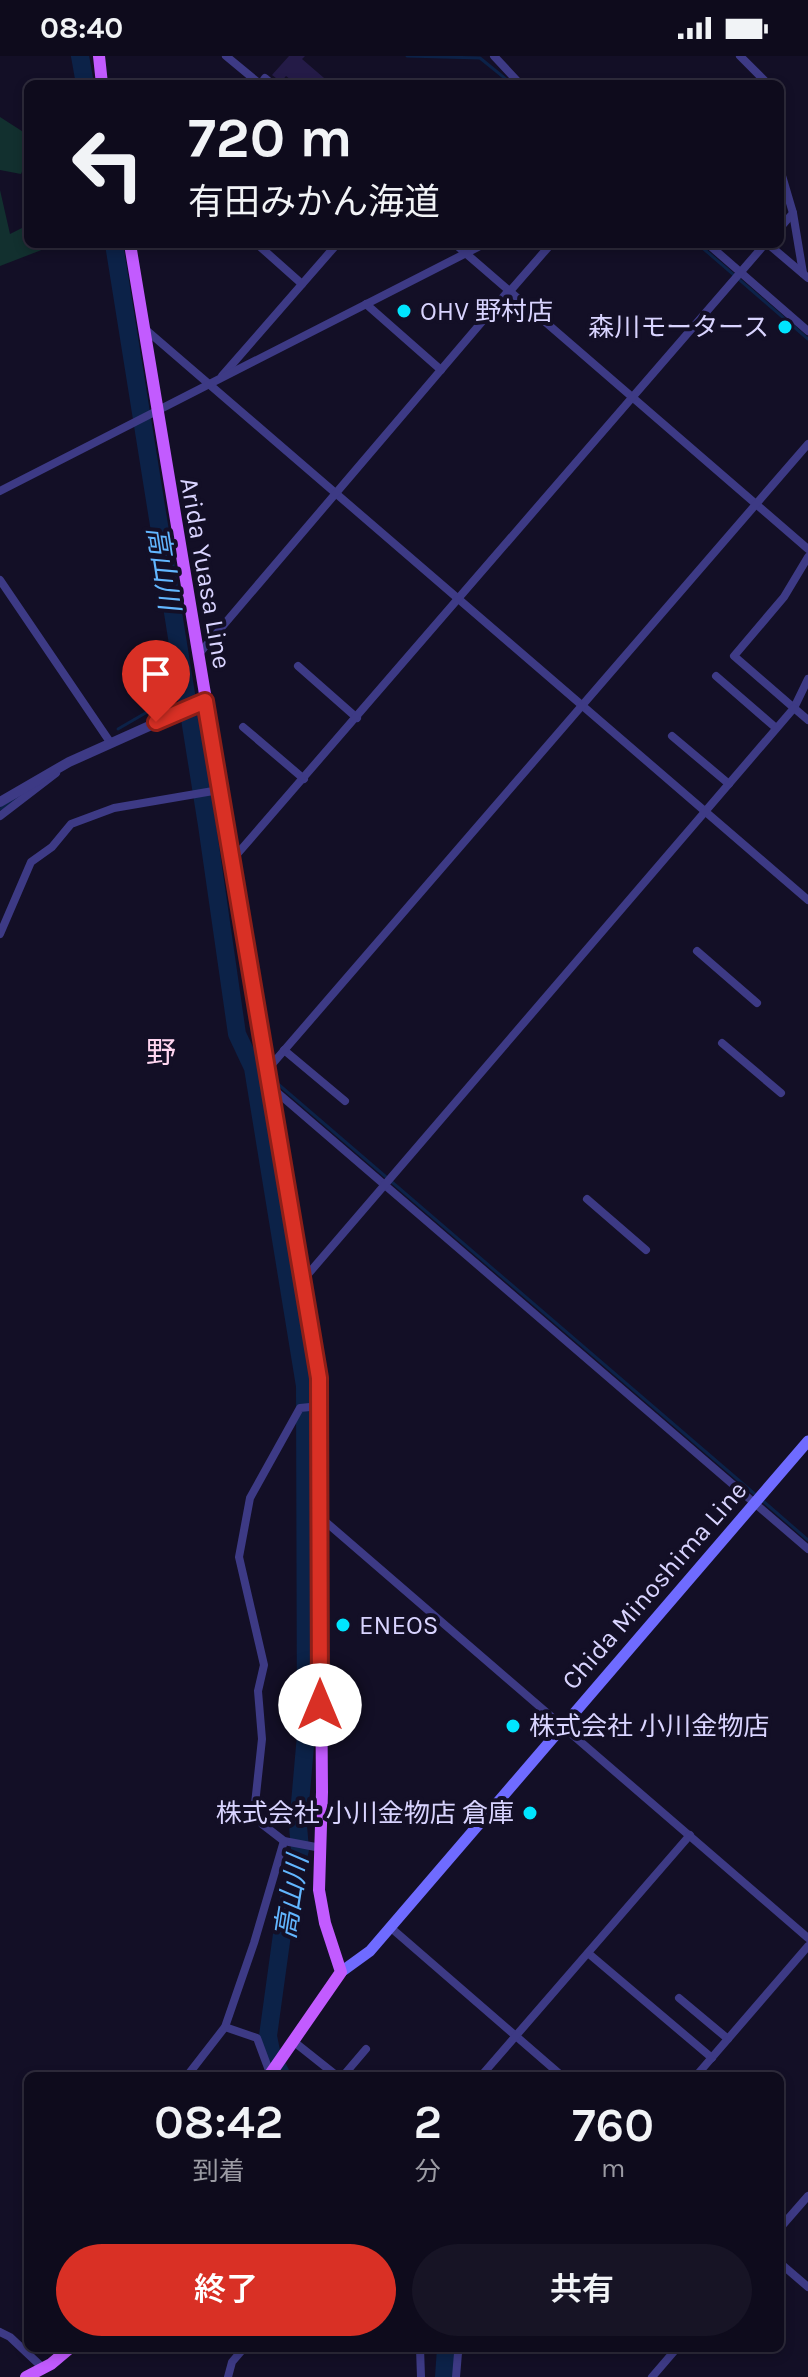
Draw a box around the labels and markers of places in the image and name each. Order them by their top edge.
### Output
place label: OHV 野村店 [420,296,553,327]
marker: OHV 野村店 [395,302,413,320]
place label: 森川モータース [588,312,769,343]
marker: 森川モータース [776,318,794,336]
pin [122,640,190,722]
place label: ENEOS [359,1610,439,1641]
marker: ENEOS [334,1616,352,1634]
place label: 株式会社 小川金物店 [529,1711,769,1742]
marker: 株式会社 小川金物店 [504,1717,522,1735]
place label: 株式会社 小川金物店 倉庫 [216,1798,514,1829]
marker: 株式会社 小川金物店 倉庫 [521,1804,539,1822]

